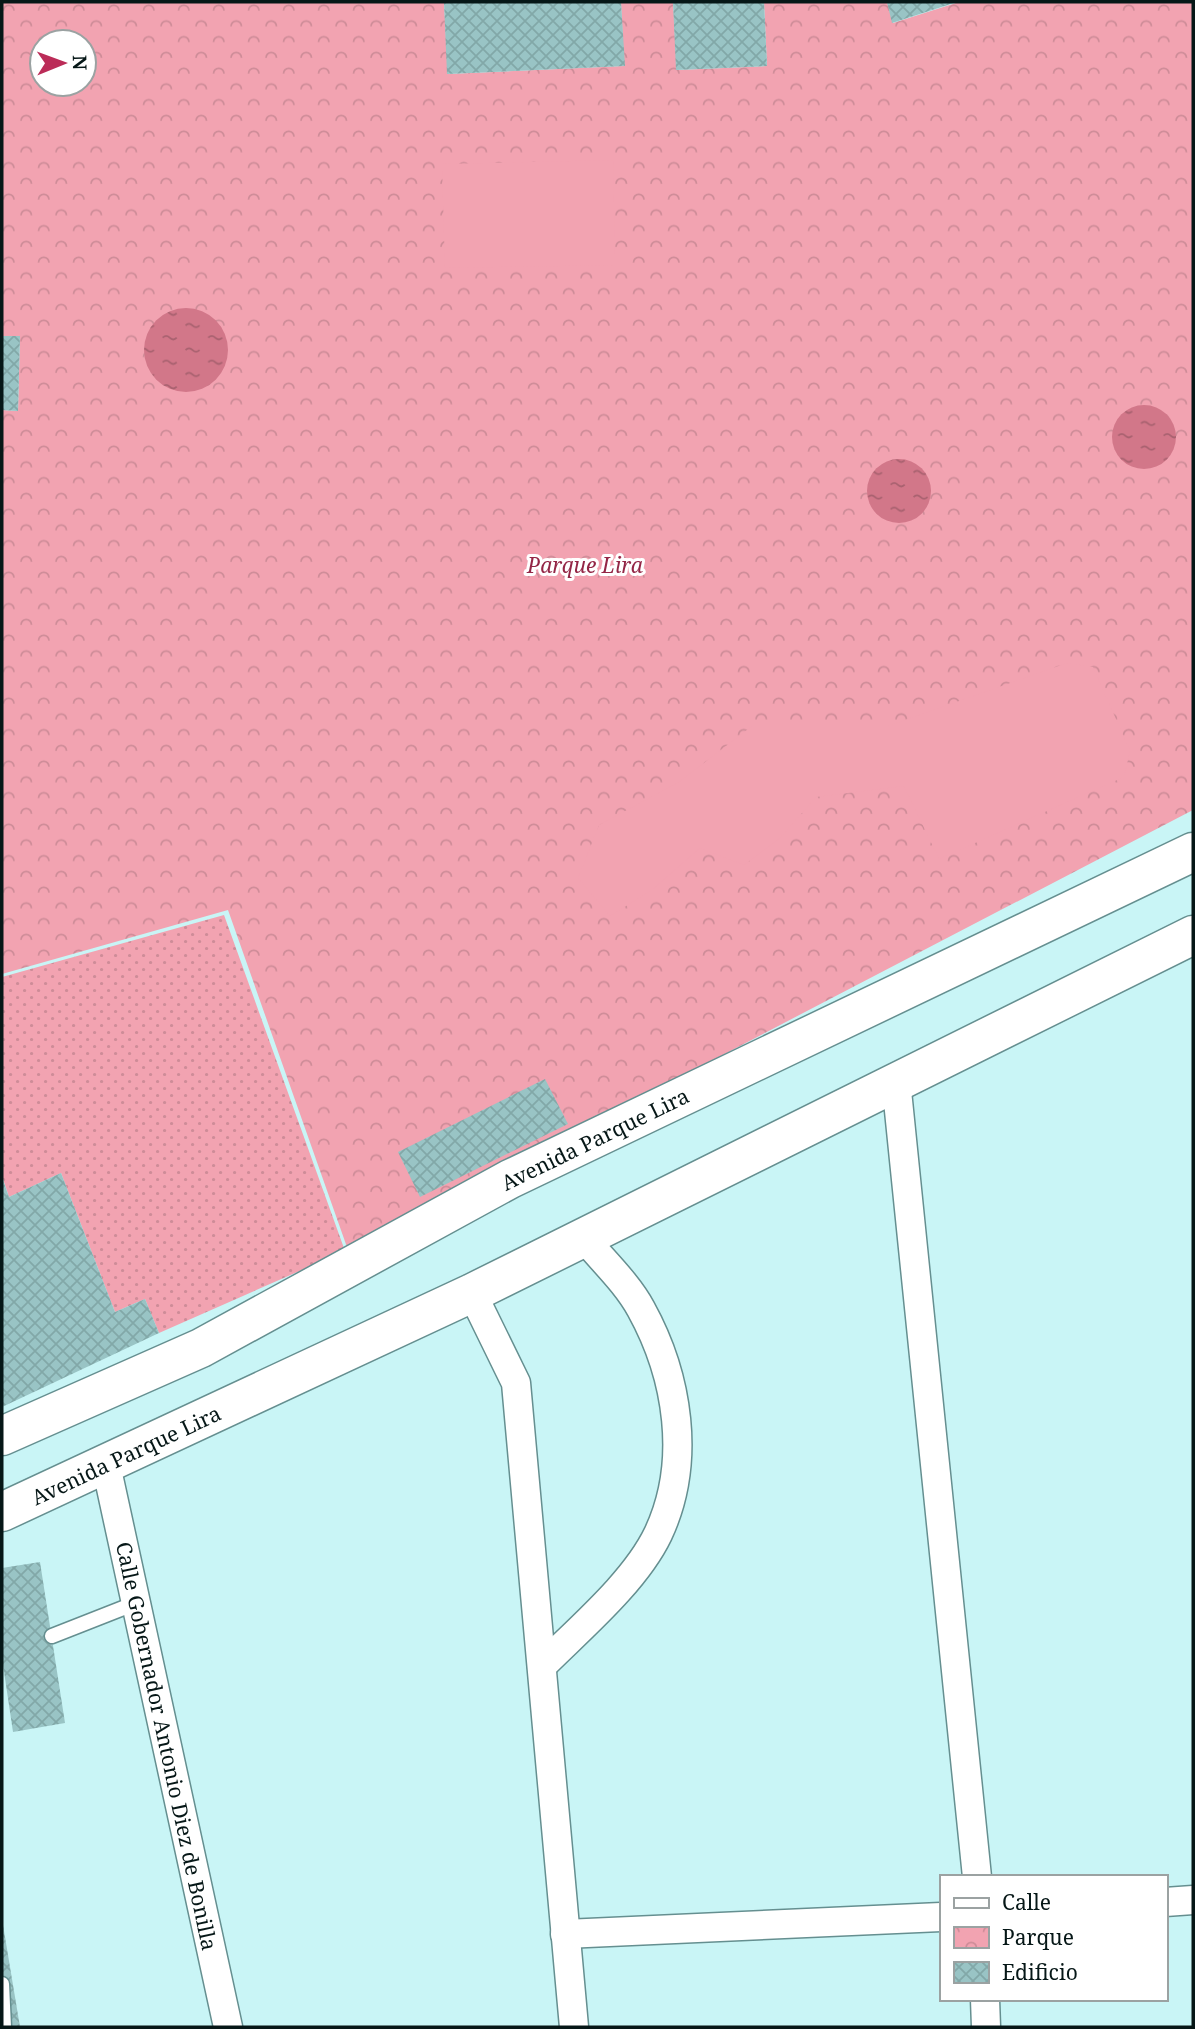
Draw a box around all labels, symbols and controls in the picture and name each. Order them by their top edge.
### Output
north arrow [28,28,98,98]
text: N [67,55,93,70]
park label: Parque Lira [526,551,644,579]
street label: Avenida Parque Lira [496,1081,694,1197]
street label: Avenida Parque Lira [27,1399,225,1511]
street label: Calle Gobernador Antonio Diez de Bonilla [110,1539,224,1953]
legend [940,1875,1167,2001]
text: Calle [1002,1888,1051,1916]
text: Parque [1002,1923,1074,1951]
text: Edificio [1002,1958,1078,1986]

